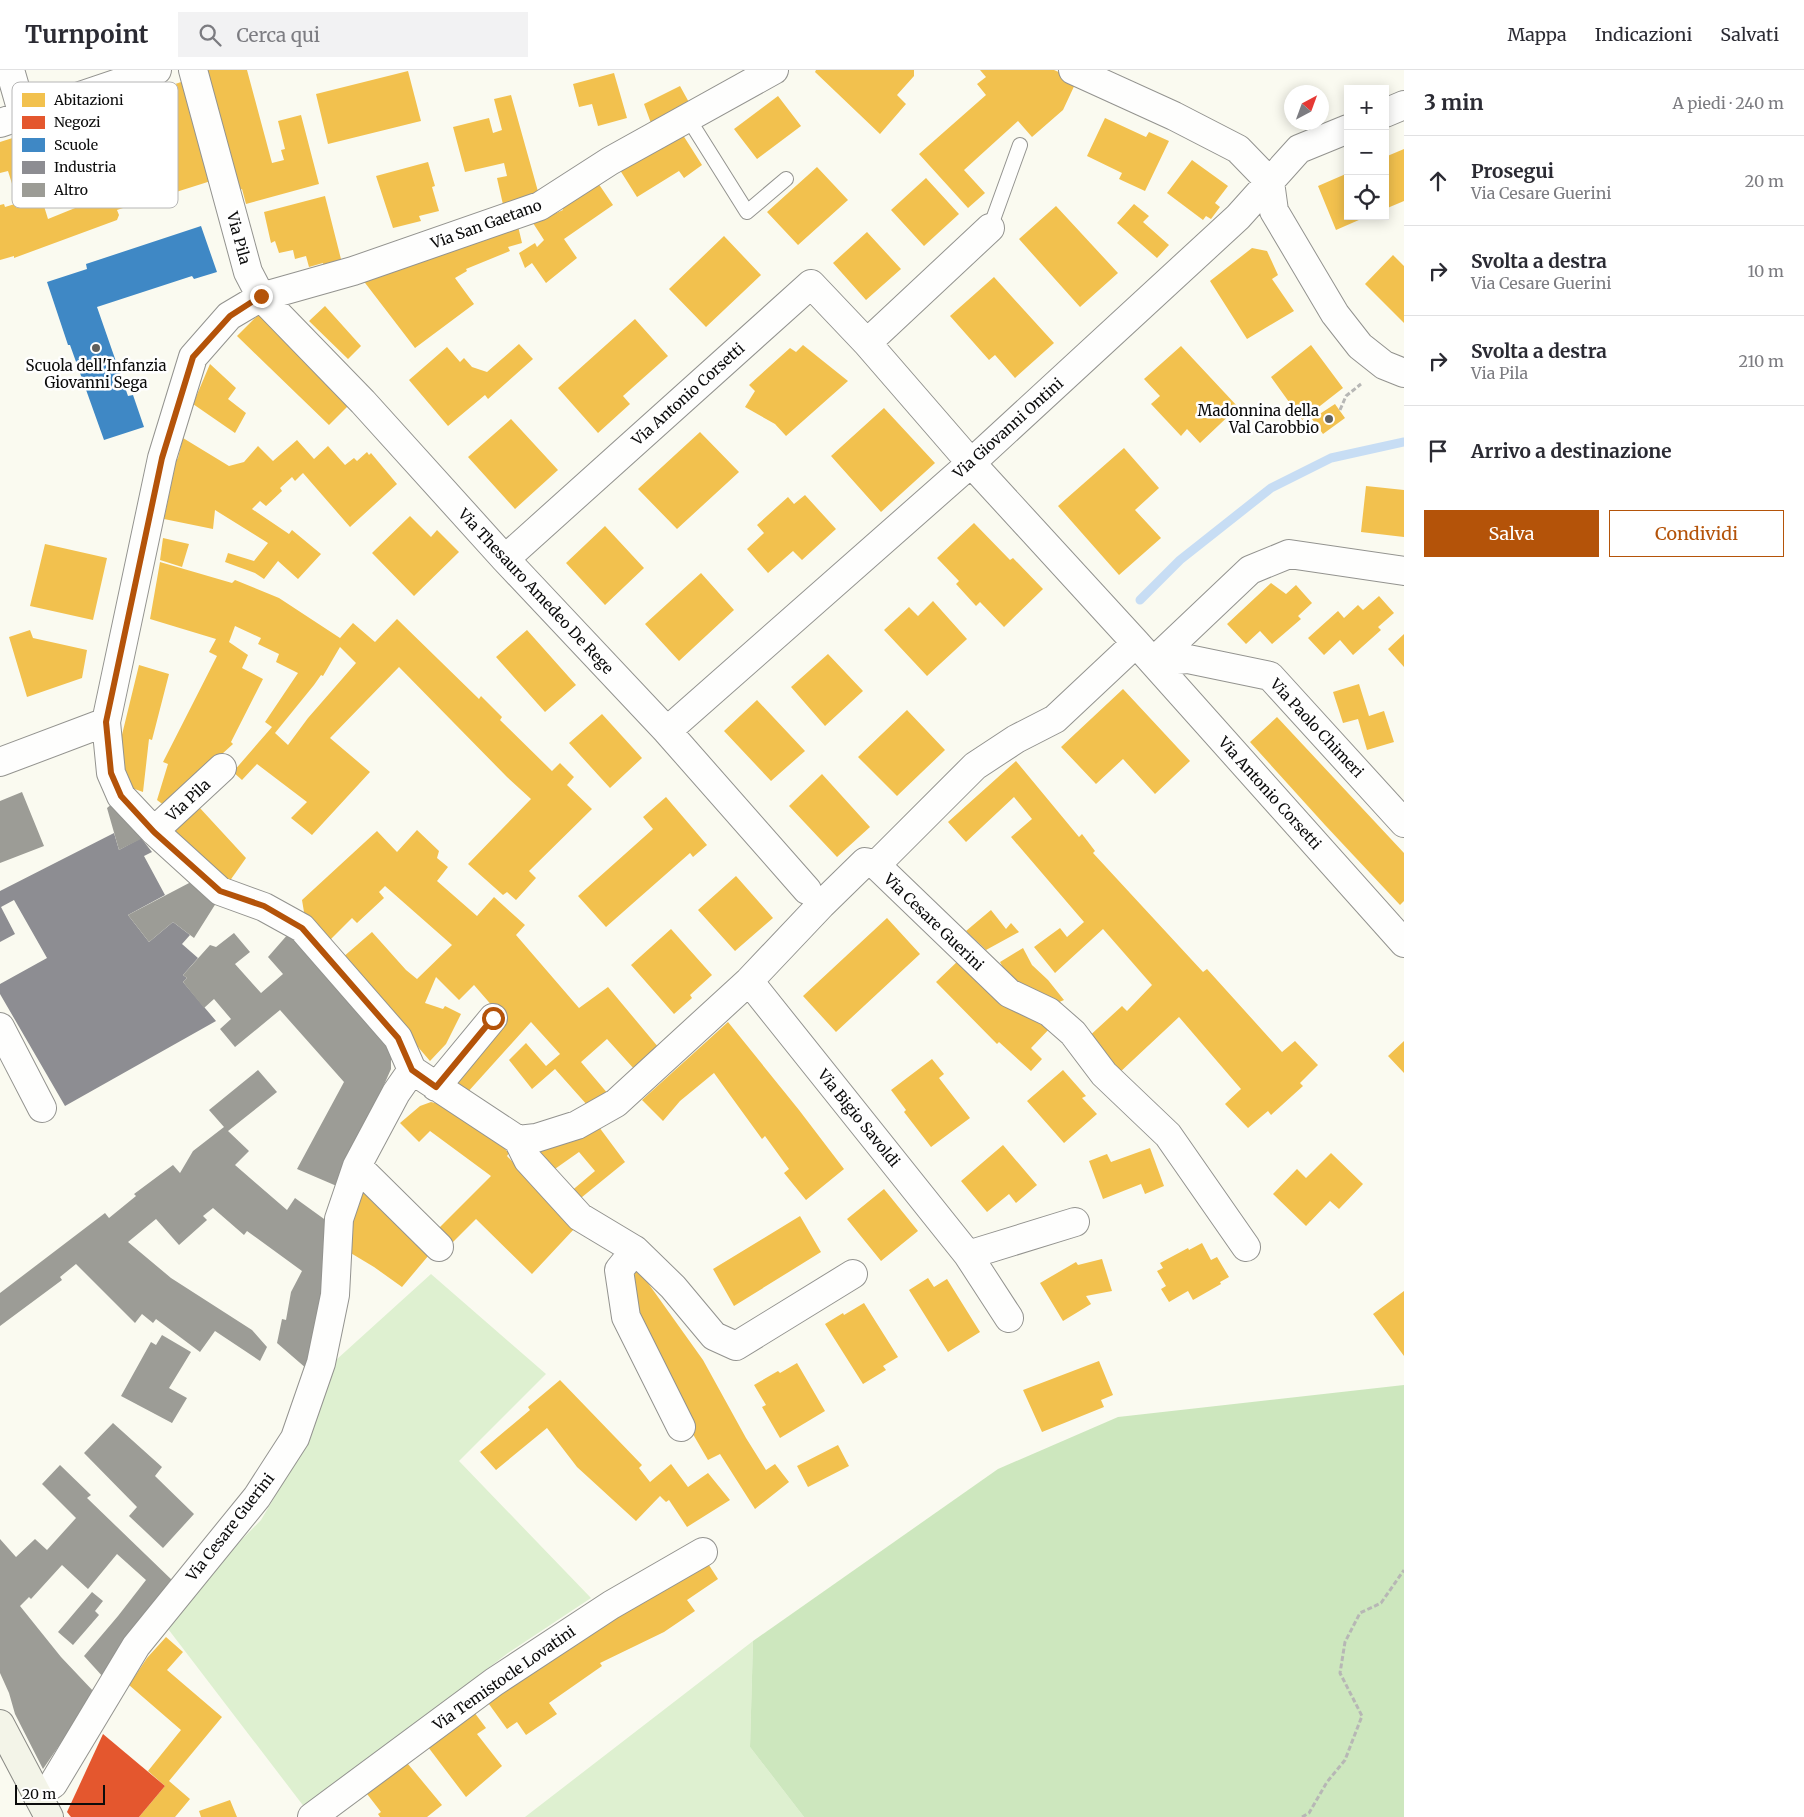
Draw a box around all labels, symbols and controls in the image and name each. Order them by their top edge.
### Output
search box [178,12,528,57]
text: Turnpoint [25,19,148,50]
icon: search [196,21,224,49]
text: Cerca qui [236,23,320,47]
text: Mappa [1507,23,1567,46]
text: Indicazioni [1595,23,1692,46]
text: Salvati [1720,23,1779,46]
legend [12,82,178,208]
north arrow [1284,85,1329,130]
map controls [1344,85,1389,220]
button: + [1344,85,1389,130]
text: 3 min [1424,89,1483,116]
text: Abitazioni [53,91,124,109]
text: A piedi · 240 m [1673,93,1784,113]
text: Negozi [54,113,101,131]
button: − [1344,130,1389,175]
text: Scuole [54,136,98,154]
text: Industria [54,158,117,176]
text: Prosegui [1471,159,1554,183]
icon: ahead [1424,167,1452,195]
text: 20 m [1745,171,1784,191]
button: locate [1344,175,1389,220]
text: Altro [53,181,88,199]
text: Via Cesare Guerini [1471,183,1612,203]
street label: Via San Gaetano [427,195,544,253]
street label: Via Pila [223,209,255,266]
text: Svolta a destra [1471,249,1607,273]
icon: right [1424,257,1452,285]
text: 10 m [1747,261,1784,281]
text: Via Cesare Guerini [1471,273,1612,293]
route end [250,285,273,308]
street label: Via Antonio Corsetti [627,338,748,450]
text: Svolta a destra [1471,339,1607,363]
marker: Scuola dell'Infanzia Giovanni Sega [90,342,102,354]
icon: right [1424,347,1452,375]
text: 210 m [1739,351,1784,371]
place label: Scuola dell'Infanzia Giovanni Sega [26,356,166,392]
text: Via Pila [1471,363,1528,383]
street label: Via Giovanni Ontini [948,373,1067,483]
place label: Madonnina della Val Carobbio [1198,401,1319,437]
marker: Madonnina della Val Carobbio [1323,413,1335,425]
icon: arrive [1424,437,1452,465]
text: Arrivo a destinazione [1471,439,1671,463]
street label: Via Thesauro Amedeo De Rege [454,504,618,678]
button: Salva [1424,510,1599,557]
button: Condividi [1609,510,1784,557]
street label: Via Paolo Chimeri [1266,674,1368,781]
street label: Via Antonio Corsetti [1214,732,1326,853]
street label: Via Pila [161,775,214,826]
street label: Via Cesare Guerini [879,869,988,975]
route start [482,1007,505,1030]
street label: Via Bigio Savoldi [813,1065,904,1171]
street label: Via Cesare Guerini [181,1469,278,1586]
street label: Via Temistocle Lovatini [428,1622,579,1735]
scale bar [15,1782,105,1805]
text: 20 m [22,1785,56,1803]

